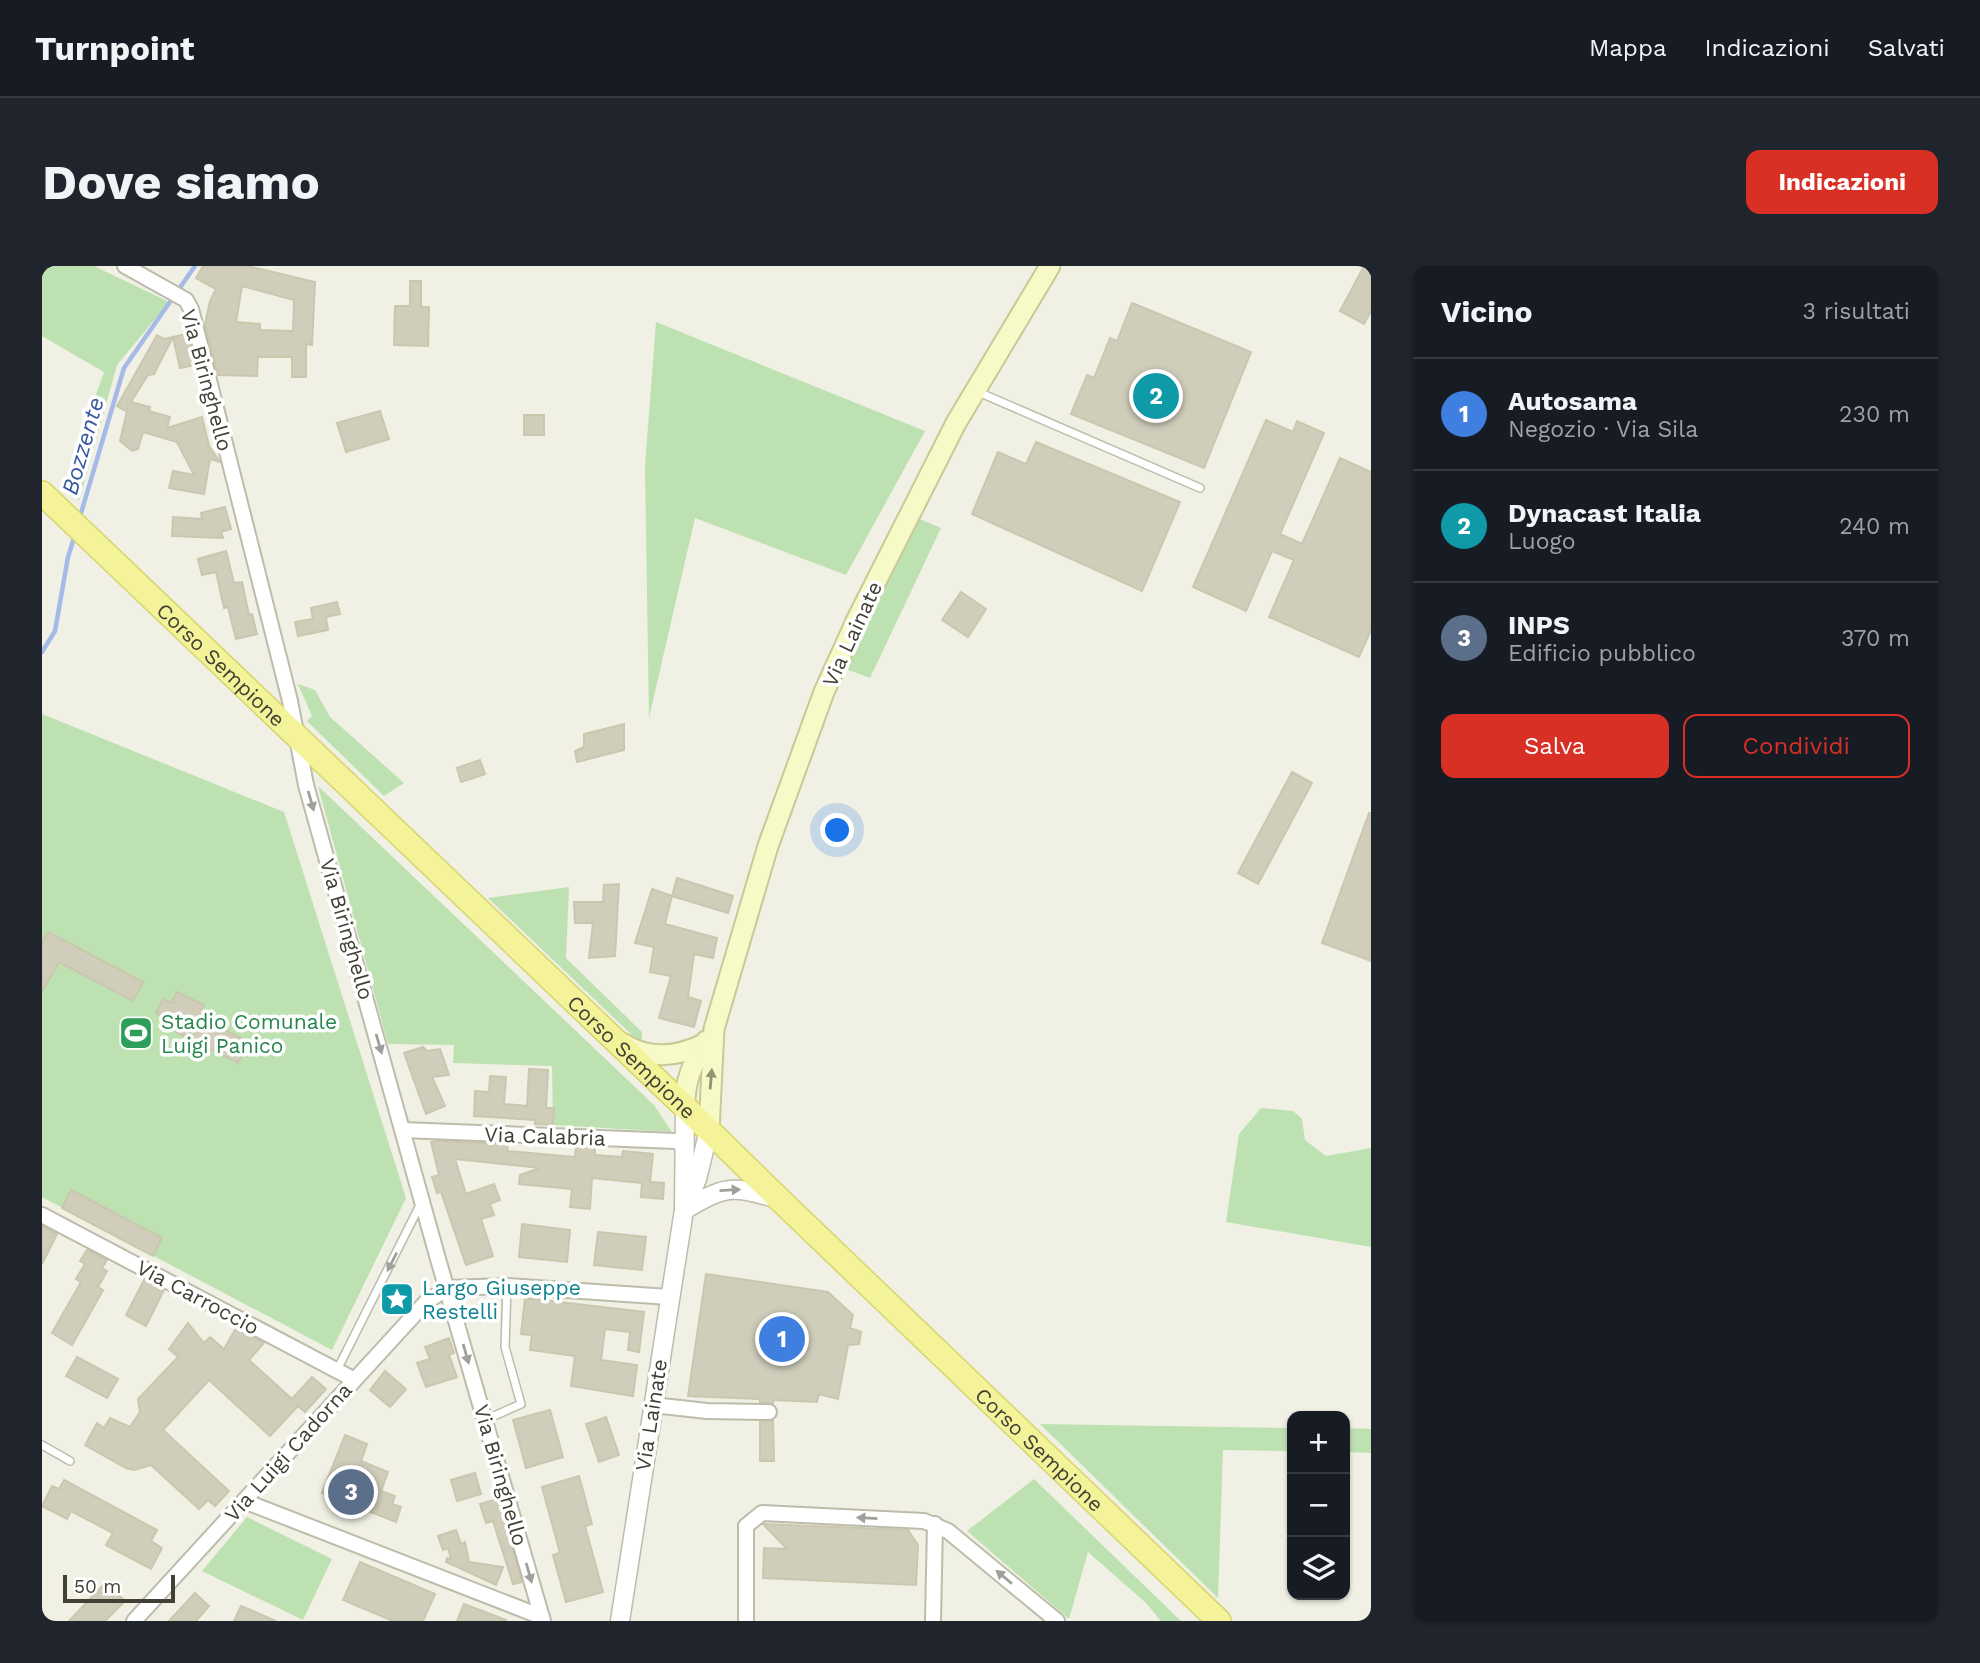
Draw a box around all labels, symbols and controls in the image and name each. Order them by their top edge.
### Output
text: Turnpoint [35,29,194,68]
text: Mappa [1589,34,1667,62]
text: Indicazioni [1705,34,1830,62]
text: Salvati [1868,34,1945,62]
button: Indicazioni [1746,150,1938,214]
text: Dove siamo [42,153,320,211]
text: Vicino [1441,294,1533,329]
text: 3 risultati [1802,298,1910,325]
street label: Via Biringhello [176,306,238,454]
pin: 2 [1133,370,1179,422]
text: Autosama [1508,386,1637,416]
water label: Bozzente [56,394,110,498]
text: 1 [1459,401,1469,428]
text: 230 m [1839,401,1910,428]
text: Negozio · Via Sila [1508,416,1698,443]
text: Dynacast Italia [1508,498,1701,528]
text: 2 [1457,513,1471,540]
text: 240 m [1839,513,1910,540]
text: Luogo [1508,528,1576,555]
street label: Via Lainate [817,577,887,691]
street label: Corso Sempione [152,597,291,731]
text: INPS [1508,610,1570,640]
text: 3 [1457,625,1471,652]
text: 370 m [1841,625,1910,652]
text: Edificio pubblico [1508,640,1696,667]
button: Salva [1441,714,1669,778]
button: Condividi [1683,714,1910,778]
one-way arrow [306,791,317,813]
your location [820,813,854,847]
street label: Via Biringhello [315,855,379,1003]
street label: Corso Sempione [563,989,702,1124]
place label: Stadio Comunale Luigi Panico [161,1009,337,1058]
sports icon: Stadio Comunale Luigi Panico [117,1014,155,1052]
one-way arrow [374,1033,385,1055]
one-way arrow [706,1068,717,1090]
street label: Via Calabria [484,1121,606,1151]
one-way arrow [719,1185,741,1196]
one-way arrow [386,1253,398,1273]
street label: Via Carroccio [132,1254,264,1340]
place label: Largo Giuseppe Restelli [422,1275,581,1324]
place icon: Largo Giuseppe Restelli [378,1280,416,1318]
pin: 1 [759,1313,805,1365]
one-way arrow [461,1344,471,1365]
street label: Via Lainate [630,1357,672,1473]
street label: Via Luigi Cadorna [219,1377,357,1527]
street label: Corso Sempione [971,1382,1109,1516]
street label: Via Biringhello [469,1401,533,1549]
map controls [1287,1411,1350,1600]
button: + [1287,1411,1350,1474]
pin: 3 [328,1466,374,1518]
button: − [1287,1474,1350,1537]
one-way arrow [856,1513,878,1524]
button: layers [1287,1537,1350,1600]
one-way arrow [525,1562,535,1583]
one-way arrow [996,1570,1013,1585]
scale bar [63,1572,175,1604]
text: 50 m [74,1575,121,1598]

